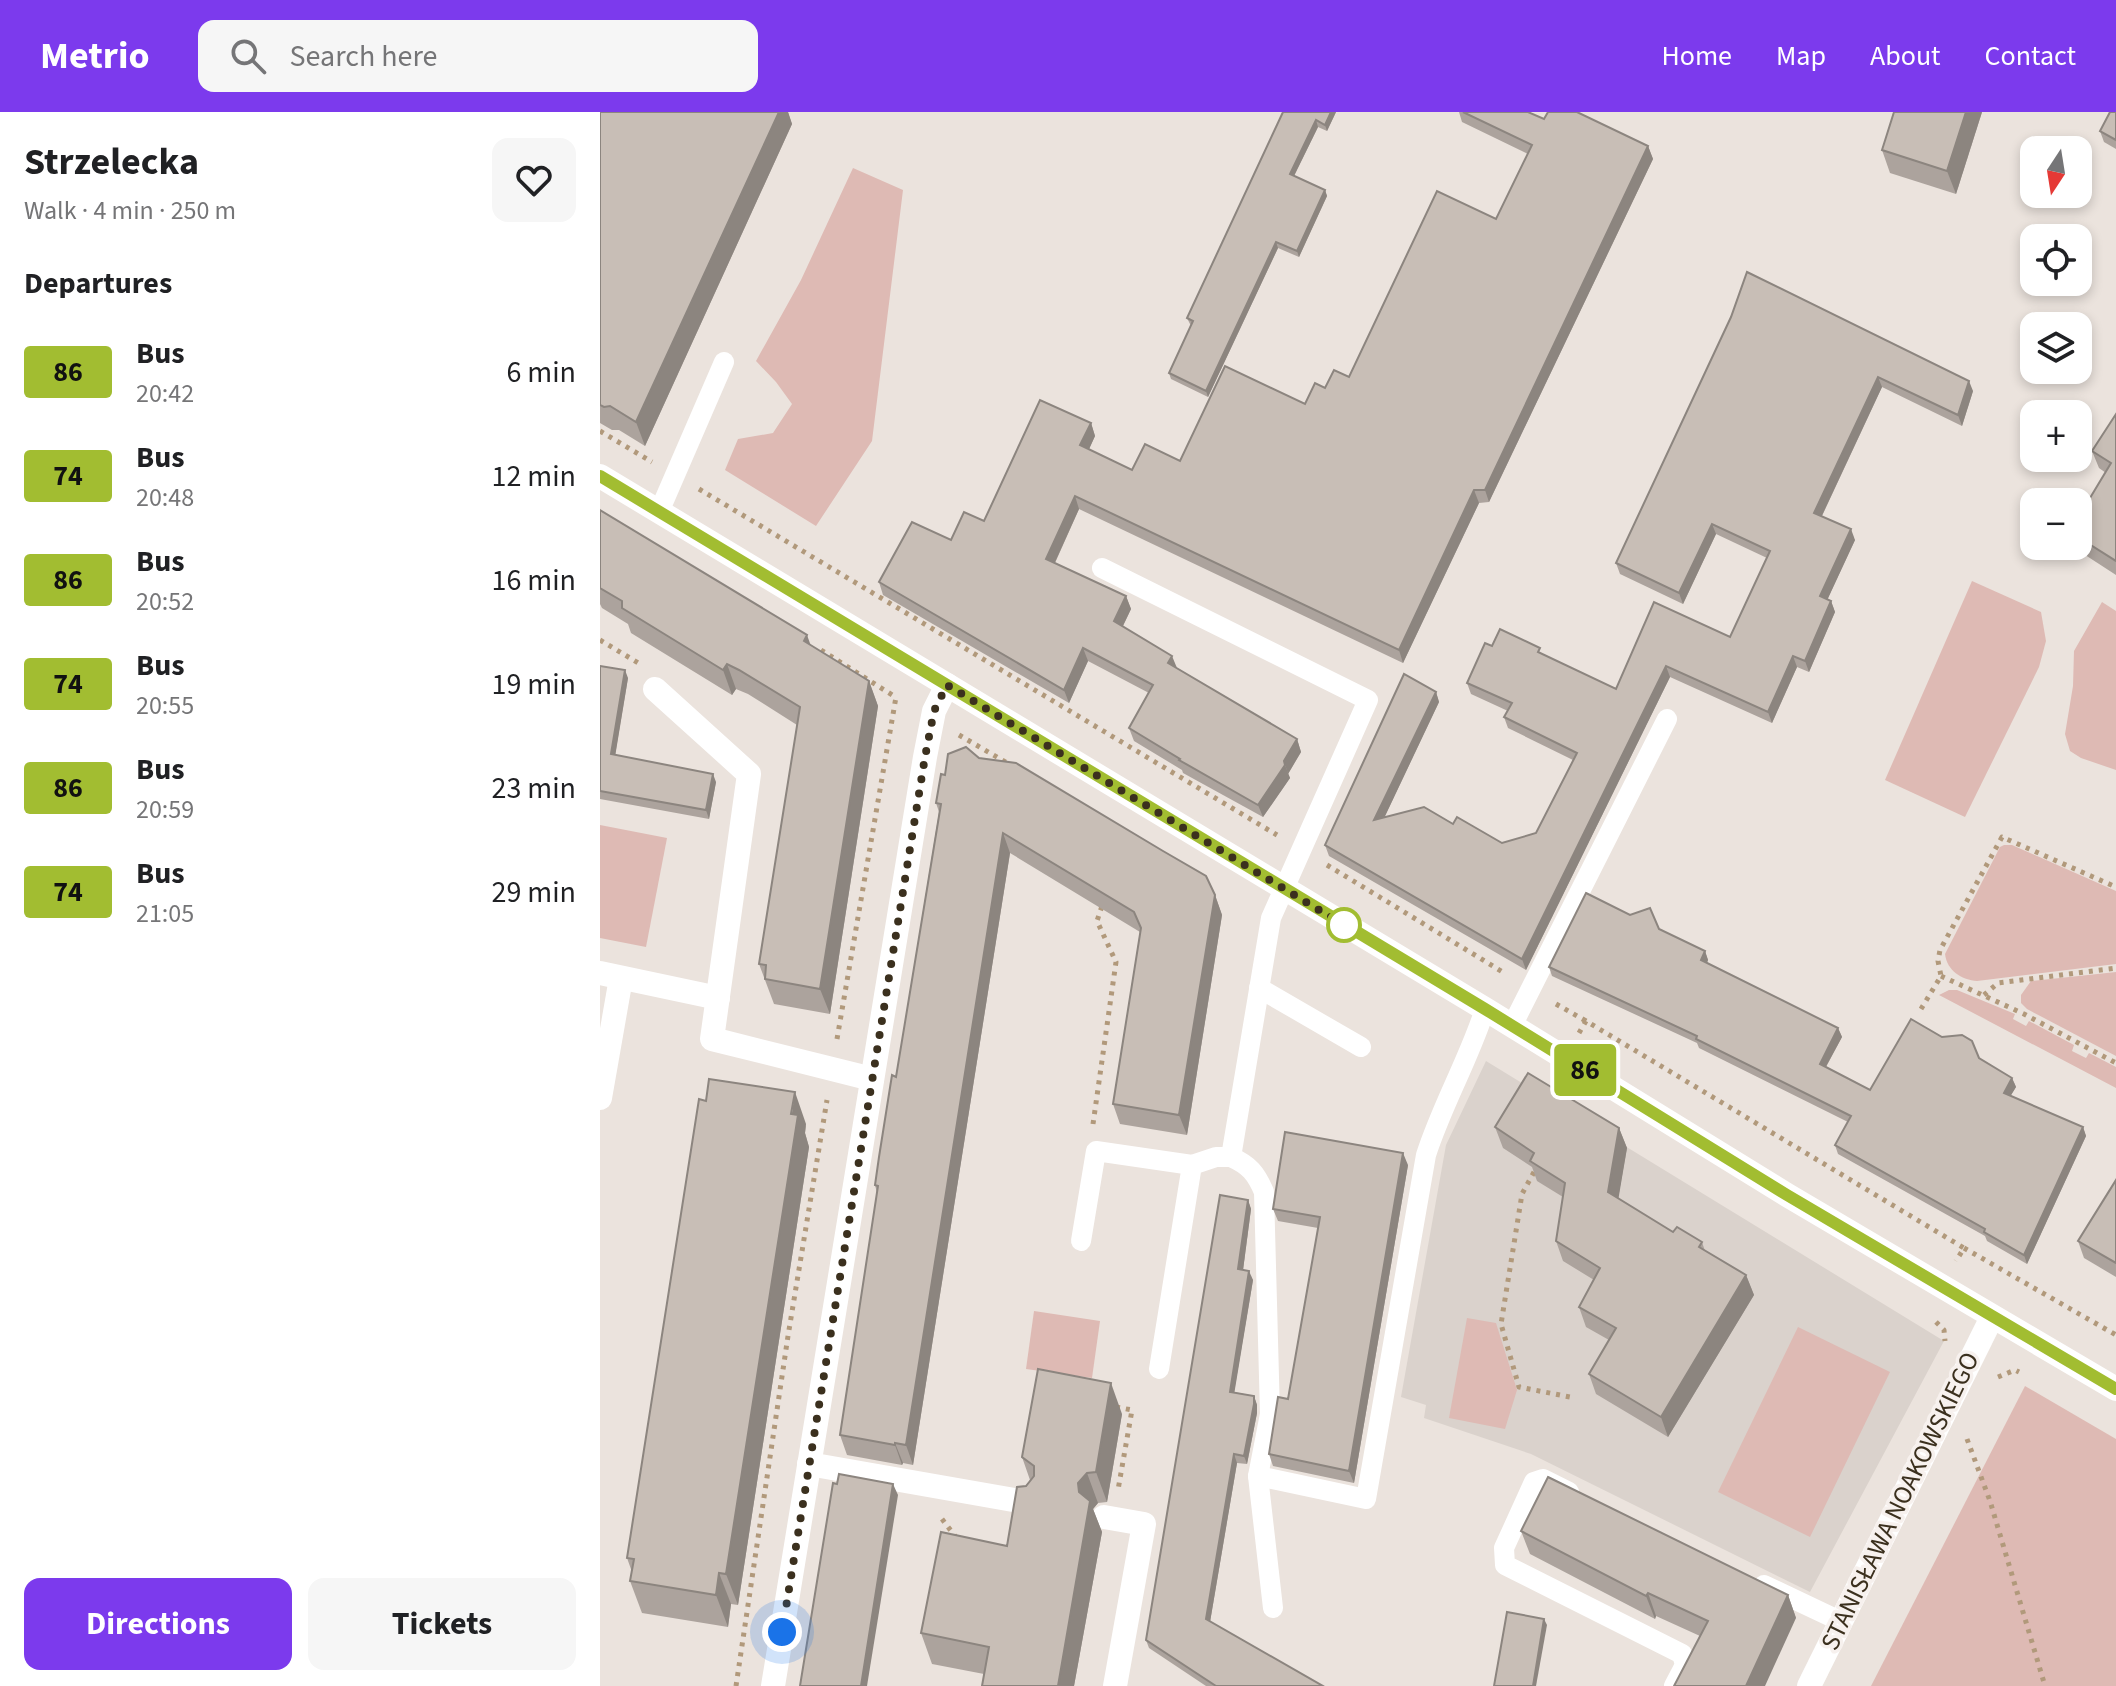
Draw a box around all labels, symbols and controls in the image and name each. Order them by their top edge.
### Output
search box [198,20,758,92]
text: Metrio [40,29,150,83]
icon: search [226,34,270,78]
text: Search here [290,35,437,78]
text: Home [1661,36,1732,76]
text: Map [1776,36,1826,76]
text: About [1870,36,1941,76]
text: Contact [1985,36,2076,76]
text: Strzelecka [24,135,199,189]
north arrow [2020,136,2092,208]
map controls [2020,136,2092,560]
button: heart [492,138,576,222]
text: Walk · 4 min · 250 m [24,192,236,229]
button: locate [2020,224,2092,296]
text: Departures [24,262,172,305]
button: layers [2020,312,2092,384]
text: Bus [136,332,184,375]
text: 6 min [506,351,576,394]
text: 86 [53,352,83,392]
text: 20:42 [136,375,194,412]
button: + [2020,400,2092,472]
text: Bus [136,436,184,479]
text: 12 min [492,455,576,498]
text: 74 [53,456,83,496]
text: 20:48 [136,479,194,516]
button: − [2020,488,2092,560]
text: Bus [136,540,184,583]
text: 16 min [492,559,576,602]
text: 86 [53,560,83,600]
text: 20:52 [136,583,194,620]
text: Bus [136,644,184,687]
text: 19 min [492,663,576,706]
text: 74 [53,664,83,704]
text: 20:55 [136,687,194,724]
text: Bus [136,748,184,791]
text: 23 min [492,767,576,810]
text: 86 [53,768,83,808]
text: 20:59 [136,791,194,828]
text: Bus [136,852,184,895]
text: 29 min [492,871,576,914]
text: 74 [53,872,83,912]
text: 21:05 [136,895,194,932]
unlabelled marker [1327,908,1361,942]
line badge: 86 [1549,1044,1621,1096]
text: 86 [1570,1050,1600,1090]
street label: STANISŁAWA NOAKOWSKIEGO [1812,1346,1988,1656]
button: Directions [24,1578,292,1670]
button: Tickets [308,1578,576,1670]
your location [762,1612,802,1652]

